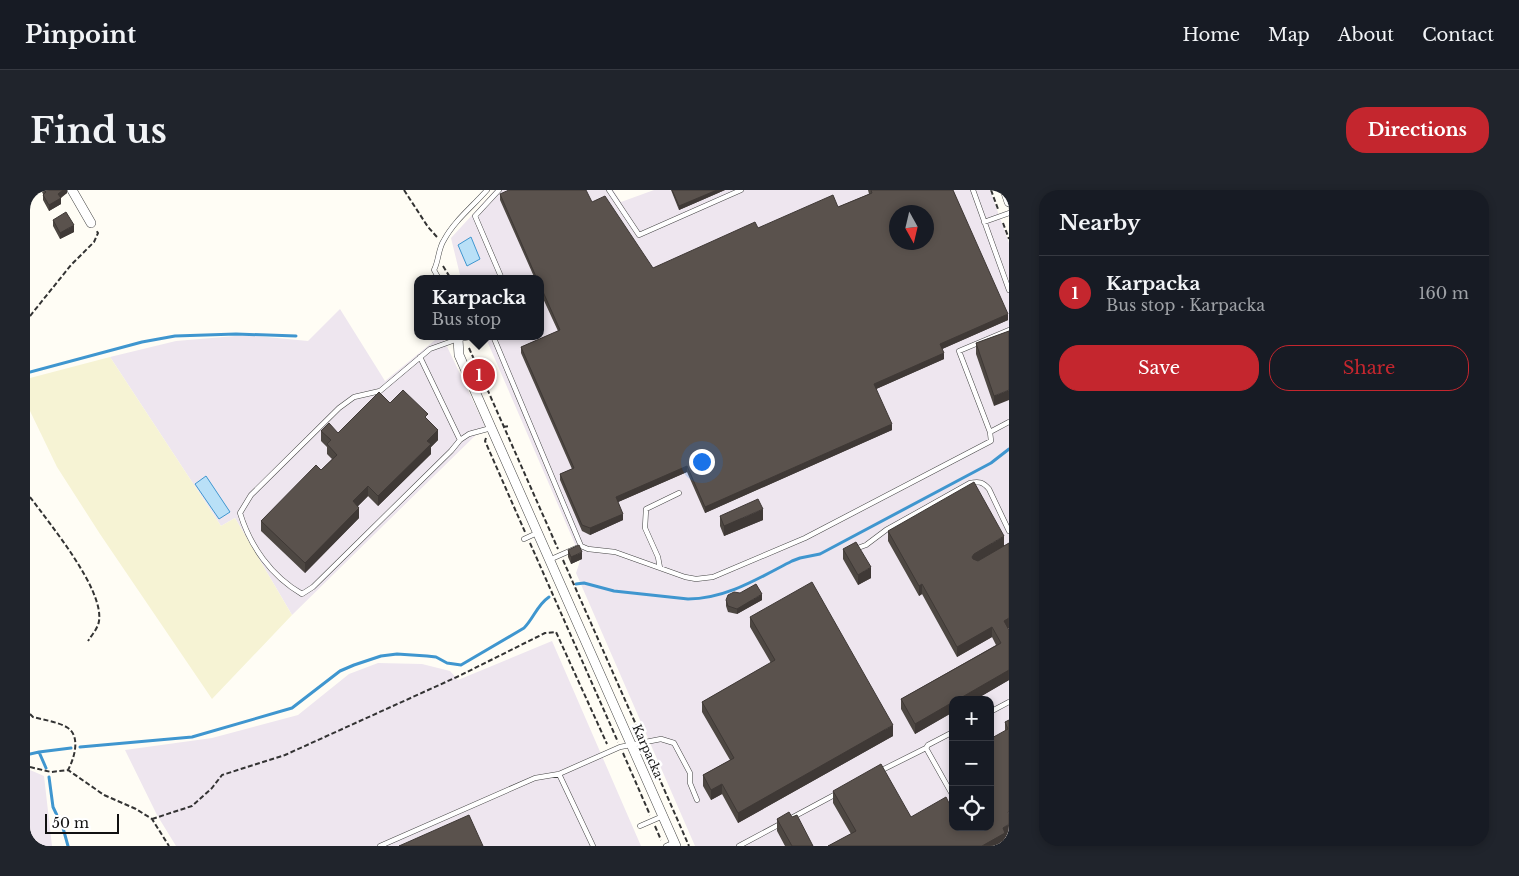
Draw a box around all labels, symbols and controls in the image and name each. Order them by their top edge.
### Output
text: Pinpoint [25,20,136,49]
text: Home [1182,24,1240,46]
text: Map [1268,24,1310,46]
text: About [1338,24,1394,46]
text: Contact [1422,24,1494,46]
button: Directions [1346,107,1489,153]
text: Find us [30,109,167,152]
north arrow [889,205,934,250]
text: Nearby [1059,210,1140,236]
text: Karpacka [1106,272,1200,295]
popup [414,275,544,340]
text: 1 [1072,283,1078,303]
text: 160 m [1418,283,1469,303]
text: Karpacka [432,286,526,309]
text: Bus stop · Karpacka [1106,295,1265,315]
text: Bus stop [432,309,501,329]
button: Save [1059,345,1259,391]
button: Share [1269,345,1469,391]
pin: 1 [463,356,495,394]
your location [689,449,715,475]
map controls [949,696,994,831]
button: + [949,696,994,741]
street label: Karpacka [630,722,667,780]
button: − [949,741,994,786]
button: locate [949,786,994,831]
scale bar [45,811,119,834]
text: 50 m [52,814,89,832]

